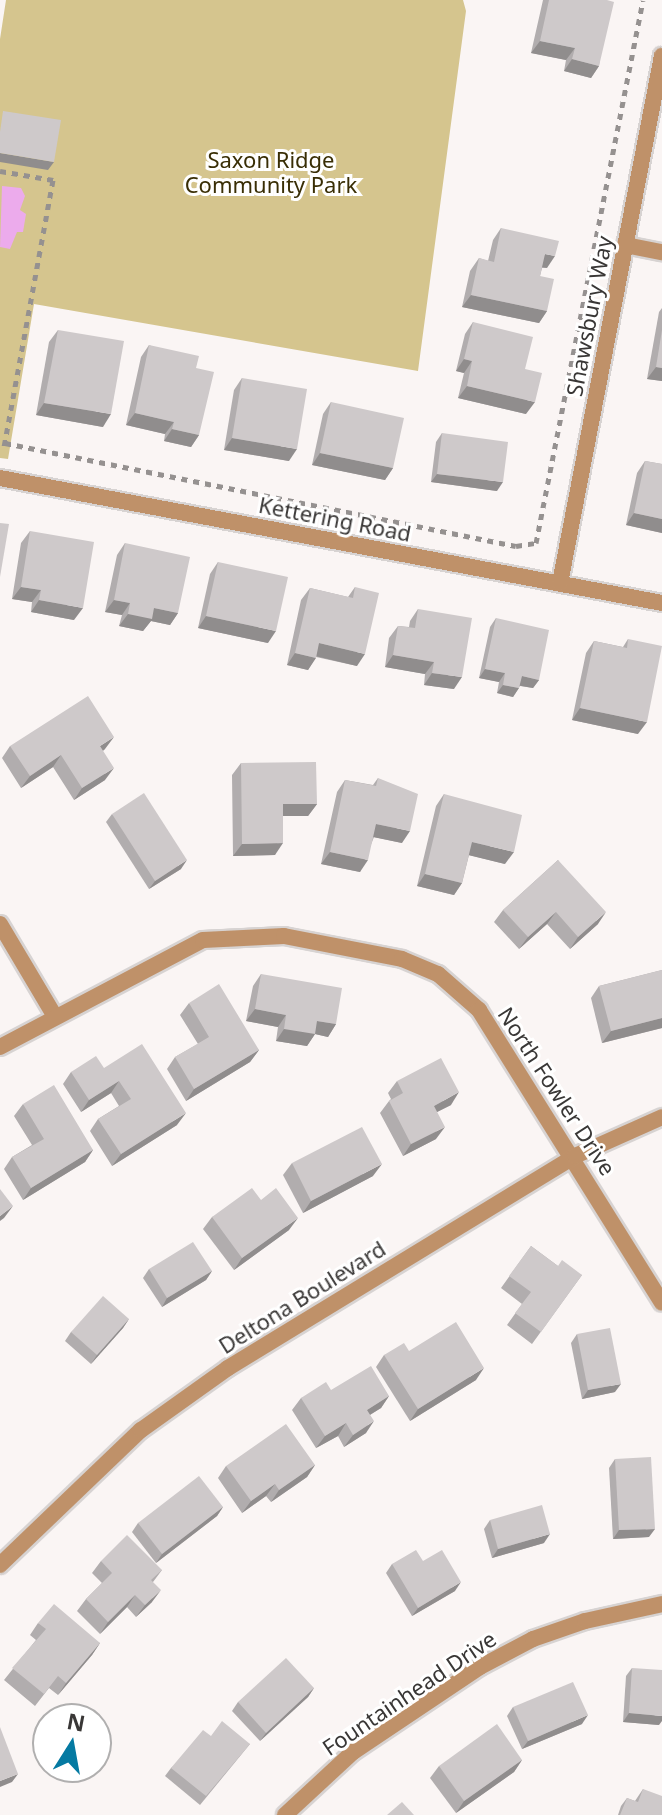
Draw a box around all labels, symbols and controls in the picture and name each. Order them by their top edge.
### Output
park label: Saxon Ridge Community Park [185,146,357,198]
street label: Shawsbury Way [561,234,617,398]
street label: Kettering Road [257,491,413,547]
street label: North Fowler Drive [493,1002,621,1180]
street label: Deltona Boulevard [214,1235,390,1359]
street label: Fountainhead Drive [317,1625,501,1761]
north arrow [32,1703,112,1783]
text: N [65,1705,88,1738]

